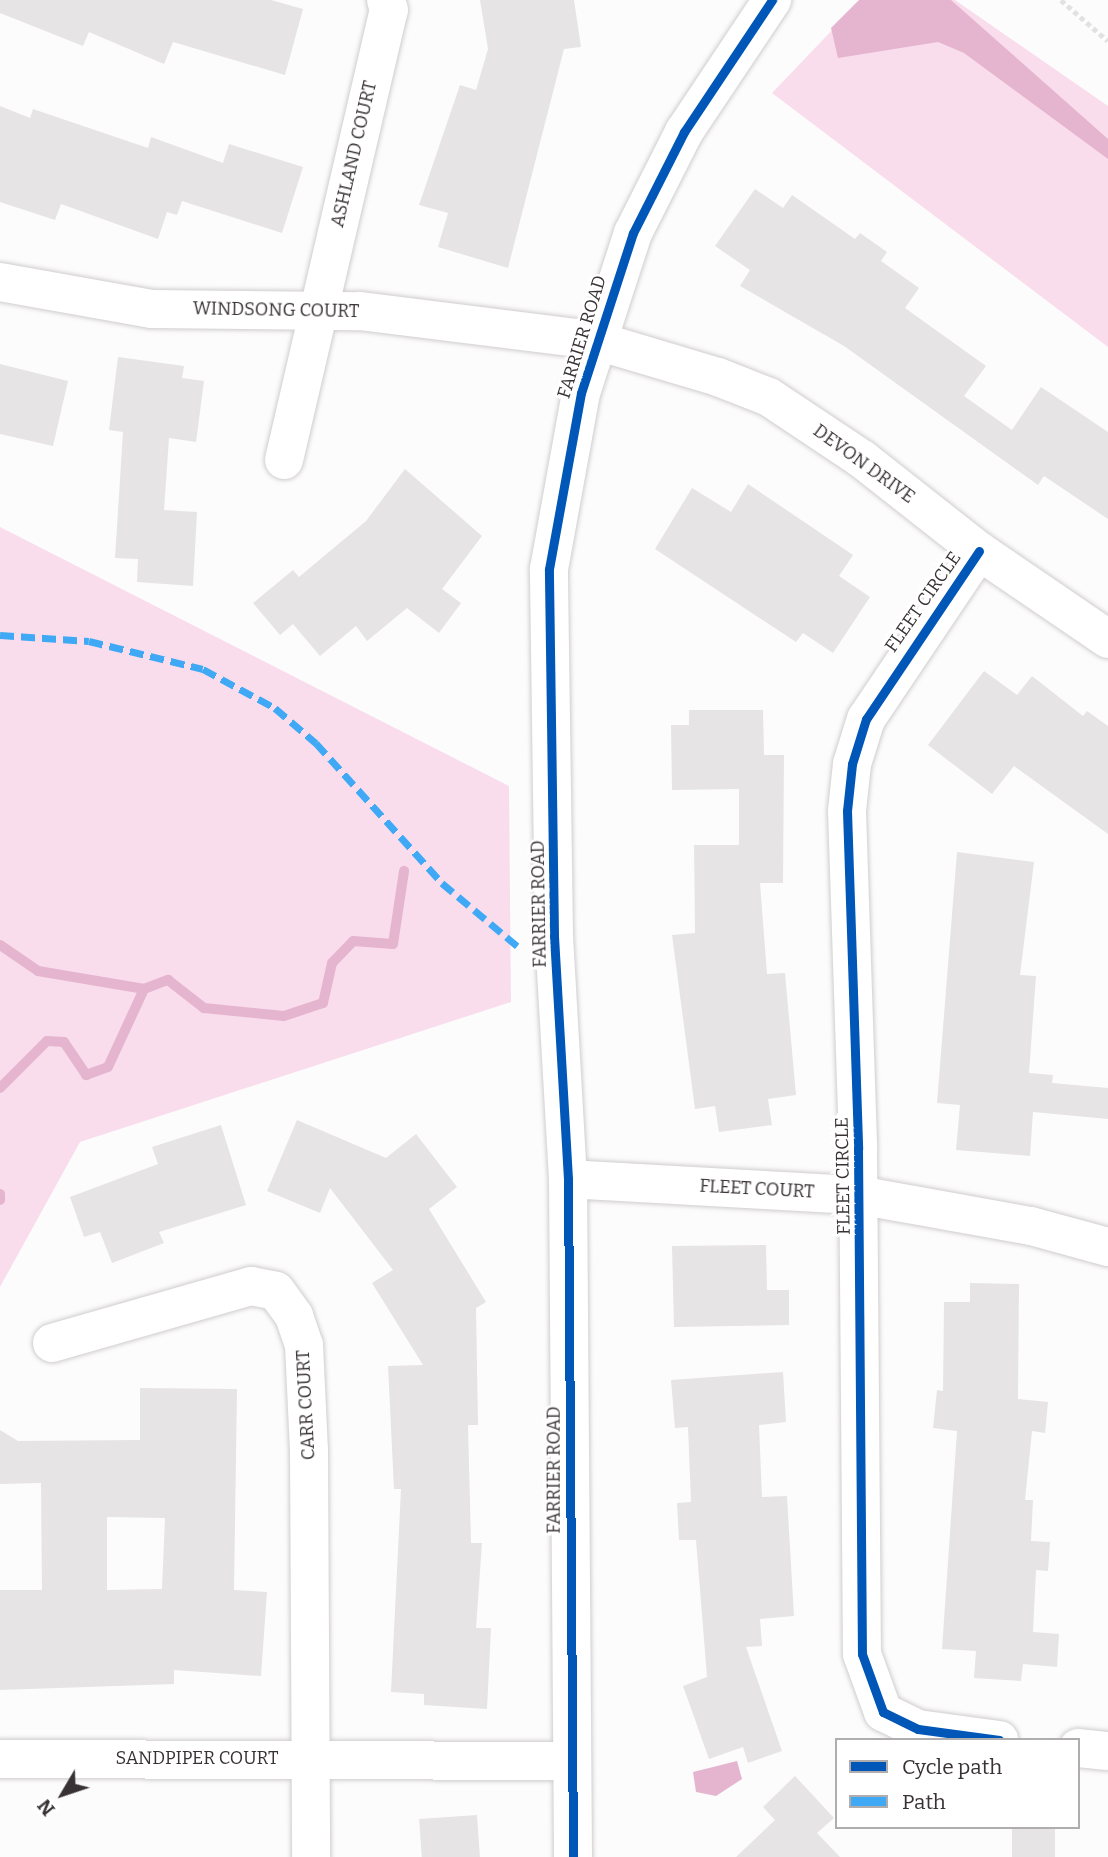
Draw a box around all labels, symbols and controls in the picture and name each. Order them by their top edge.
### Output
street label: ASHLAND COURT [327,79,381,229]
street label: FARRIER ROAD [553,273,611,401]
street label: WINDSONG COURT [193,298,359,322]
street label: DEVON DRIVE [809,420,919,508]
street label: FLEET CIRCLE [880,548,966,656]
street label: FARRIER ROAD [527,840,551,968]
street label: FLEET CIRCLE [831,1117,855,1235]
street label: FLEET COURT [699,1175,815,1203]
street label: CARR COURT [292,1349,320,1461]
street label: FARRIER ROAD [543,1406,565,1534]
legend [835,1738,1080,1829]
street label: SANDPIPER COURT [116,1747,278,1769]
text: Cycle path [902,1754,1002,1780]
north arrow [28,1759,98,1829]
text: Path [902,1789,946,1815]
text: N [33,1795,60,1820]

